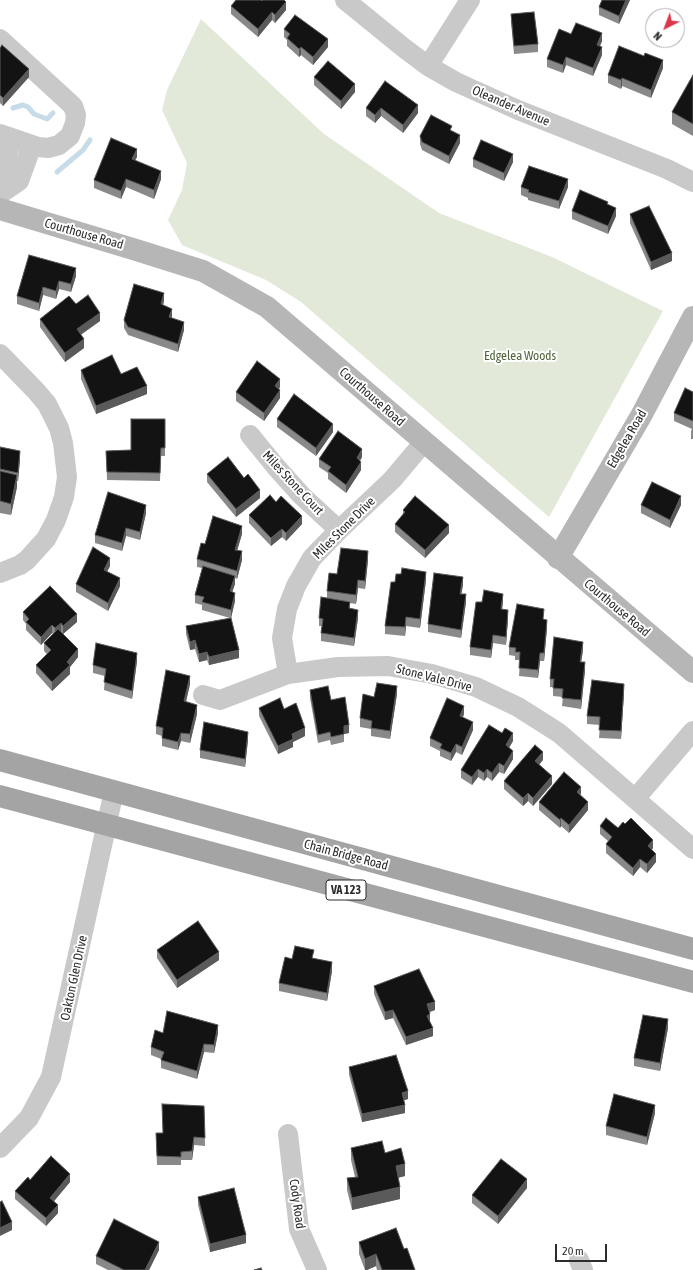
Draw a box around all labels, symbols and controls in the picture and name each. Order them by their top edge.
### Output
north arrow [645,8,685,48]
text: N [651,30,664,43]
street label: Oleander Avenue [470,83,552,129]
street label: Courthouse Road [43,215,125,253]
park label: Edgelea Woods [484,348,556,364]
street label: Courthouse Road [336,364,408,430]
street label: Edgelea Road [604,407,650,471]
street label: Miles Stone Court [259,448,327,518]
street label: Miles Stone Drive [310,494,378,562]
street label: Courthouse Road [581,576,653,640]
street label: Stone Vale Drive [395,661,473,695]
street label: Chain Bridge Road [302,836,390,874]
road number: VA 123 [326,880,366,900]
street label: Oakton Glen Drive [57,934,91,1022]
street label: Cody Road [286,1178,308,1230]
scale bar [557,1236,609,1262]
text: 20 m [562,1244,584,1258]

